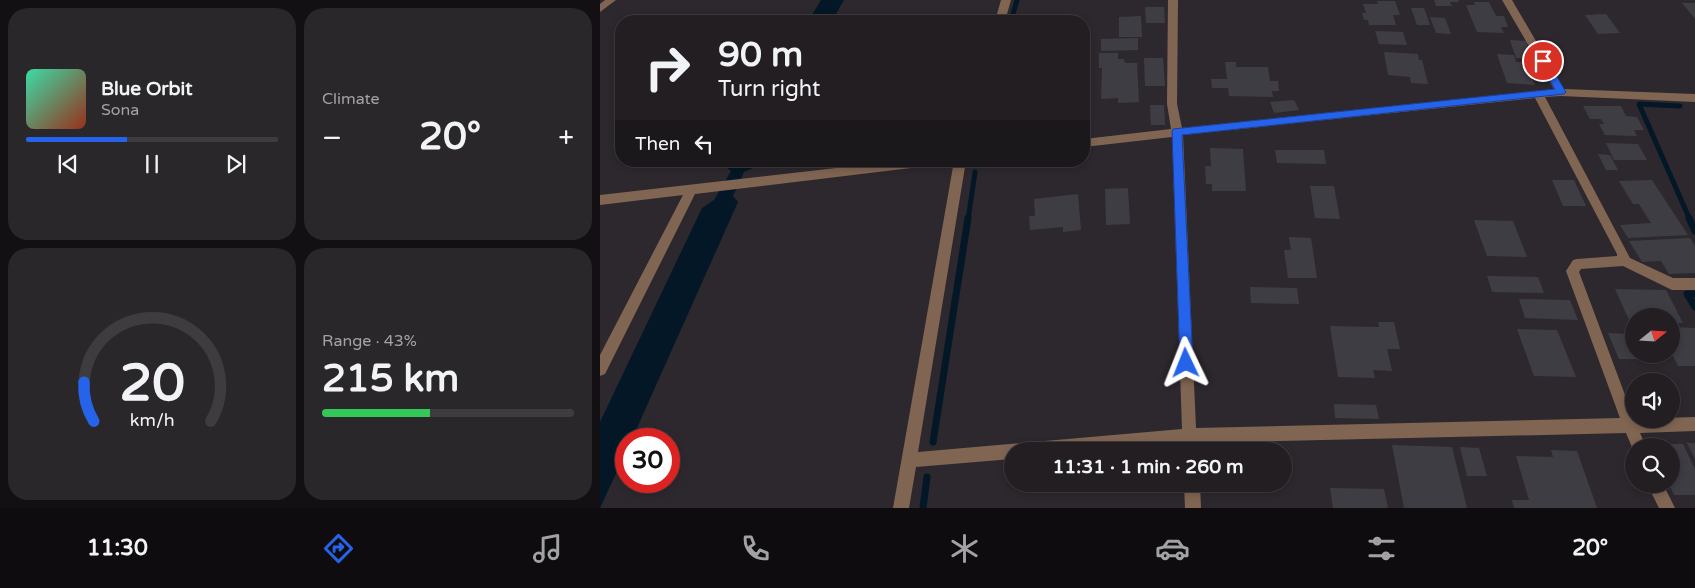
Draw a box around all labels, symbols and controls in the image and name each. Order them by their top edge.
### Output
text: 90 m [718,34,803,76]
icon: right [635,35,700,100]
pin [1522,40,1564,82]
icon: arrive [1529,47,1557,75]
text: Turn right [718,76,820,102]
text: Blue Orbit [101,78,193,100]
text: Climate [322,89,380,109]
text: Sona [101,100,139,120]
text: 20° [419,114,481,160]
text: − [322,121,342,155]
text: + [558,121,574,155]
icon: left [690,130,718,158]
text: Then [635,133,680,155]
icon: previous [54,150,82,178]
icon: pause [138,150,166,178]
icon: next [222,150,250,178]
north arrow [1625,308,1680,362]
map controls [1625,308,1680,493]
text: Range · 43% [322,331,417,351]
position arrow [1159,336,1211,388]
text: 20 [119,352,185,415]
text: 215 km [322,356,459,402]
button: sound [1625,373,1680,428]
text: km/h [130,410,174,431]
speed limit sign: 30 [615,428,680,493]
button: search [1625,438,1680,493]
text: 11:31 · 1 min · 260 m [1052,456,1244,478]
icon: directions [321,531,356,566]
icon: music [530,531,565,566]
icon: phone [738,531,773,566]
icon: climate [947,531,982,566]
icon: car [1155,531,1190,566]
icon: filters [1364,531,1399,566]
text: 11:30 [87,535,148,561]
text: 20° [1572,535,1608,561]

